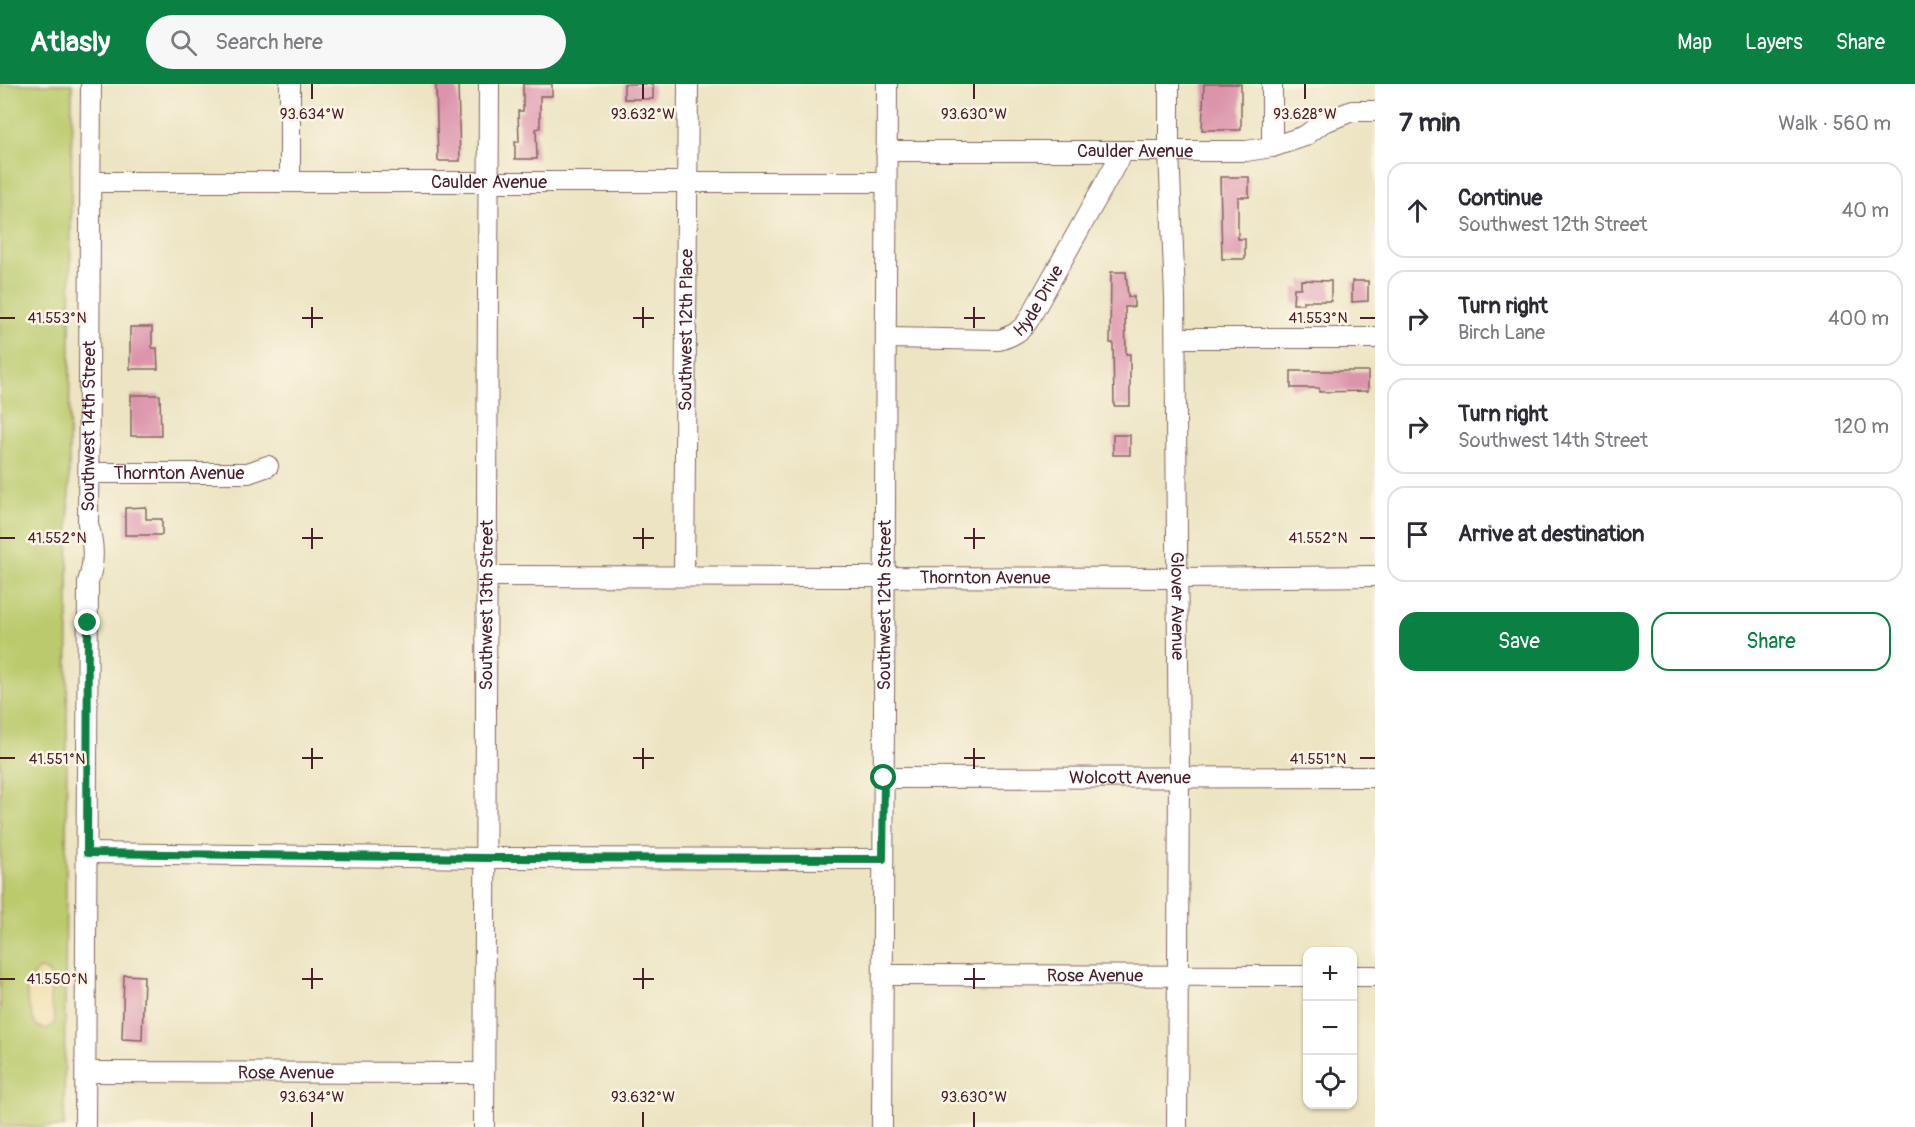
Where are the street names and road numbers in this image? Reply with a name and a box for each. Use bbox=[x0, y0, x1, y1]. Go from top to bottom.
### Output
street label: Caulder Avenue bbox=[1077, 140, 1193, 163]
street label: Caulder Avenue bbox=[431, 171, 547, 194]
street label: Southwest 12th Place bbox=[674, 249, 699, 411]
street label: Hyde Drive bbox=[1009, 261, 1069, 342]
street label: Southwest 14th Street bbox=[77, 340, 101, 512]
street label: Thornton Avenue bbox=[114, 462, 245, 485]
street label: Southwest 13th Street bbox=[475, 519, 499, 690]
street label: Southwest 12th Street bbox=[873, 519, 897, 690]
street label: Glover Avenue bbox=[1165, 552, 1189, 660]
street label: Thornton Avenue bbox=[920, 566, 1051, 590]
street label: Wolcott Avenue bbox=[1069, 766, 1191, 790]
street label: Rose Avenue bbox=[1047, 964, 1143, 988]
street label: Rose Avenue bbox=[238, 1061, 334, 1085]

